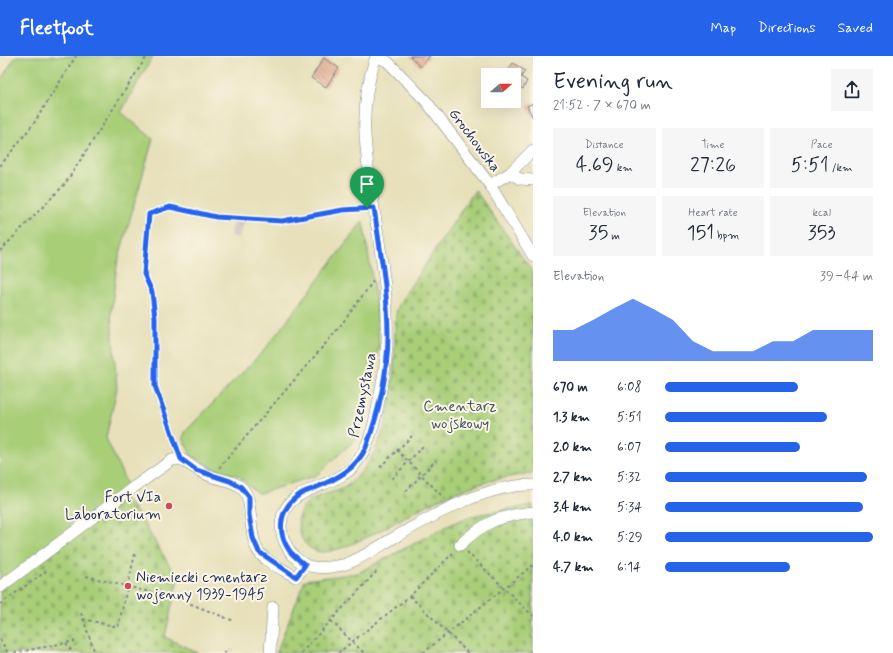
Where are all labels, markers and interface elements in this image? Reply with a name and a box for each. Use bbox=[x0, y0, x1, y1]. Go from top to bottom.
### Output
text: Fleetfoot bbox=[20, 16, 94, 41]
text: Map bbox=[710, 19, 736, 37]
text: Directions bbox=[758, 19, 816, 37]
text: Saved bbox=[838, 19, 873, 37]
north arrow bbox=[481, 68, 521, 108]
map controls bbox=[481, 68, 521, 108]
text: Evening run bbox=[553, 68, 673, 96]
button: share bbox=[831, 69, 873, 111]
text: 21:52 · 7 × 670 m bbox=[553, 97, 651, 114]
street label: Grochowska bbox=[444, 105, 505, 177]
text: Distance bbox=[585, 138, 624, 152]
text: Time bbox=[701, 138, 725, 152]
text: Pace bbox=[811, 138, 833, 152]
text: 4.69 bbox=[576, 152, 614, 179]
text: 27:26 bbox=[690, 152, 736, 179]
text: 5:51 bbox=[791, 152, 829, 179]
text: km bbox=[614, 161, 633, 175]
text: /km bbox=[829, 161, 853, 175]
pin bbox=[350, 167, 384, 208]
icon: arrive bbox=[356, 173, 378, 195]
text: Elevation bbox=[583, 206, 626, 220]
text: Heart rate bbox=[688, 206, 738, 220]
text: kcal bbox=[812, 206, 831, 220]
text: 35 bbox=[589, 220, 608, 247]
text: 151 bbox=[687, 220, 714, 247]
text: 353 bbox=[808, 220, 836, 247]
text: m bbox=[608, 229, 620, 243]
text: bpm bbox=[714, 229, 739, 243]
text: Elevation bbox=[553, 268, 604, 285]
text: 39–44 m bbox=[820, 268, 873, 285]
street label: Przemysława bbox=[344, 351, 382, 439]
text: 670 m bbox=[553, 379, 588, 396]
text: 6:08 bbox=[617, 379, 642, 396]
park label: Cmentarz wojskowy bbox=[423, 397, 497, 434]
text: 1.3 km bbox=[553, 409, 590, 426]
text: 5:51 bbox=[617, 409, 642, 426]
text: 2.0 km bbox=[553, 439, 592, 456]
text: 6:07 bbox=[617, 439, 641, 456]
text: 2.7 km bbox=[553, 469, 592, 486]
text: 5:32 bbox=[617, 469, 641, 486]
place label: Fort VIa Laboratorium bbox=[65, 488, 161, 525]
text: 3.4 km bbox=[553, 499, 592, 516]
text: 5:34 bbox=[617, 499, 642, 516]
marker: Fort VIa Laboratorium bbox=[164, 501, 174, 511]
text: 4.0 km bbox=[553, 529, 593, 546]
text: 5:29 bbox=[617, 529, 642, 546]
text: 4.7 km bbox=[553, 559, 594, 576]
text: 6:14 bbox=[617, 559, 641, 576]
place label: Niemiecki cmentarz wojenny 1939-1945 bbox=[136, 568, 268, 605]
marker: Niemiecki cmentarz wojenny 1939-1945 bbox=[123, 581, 133, 591]

